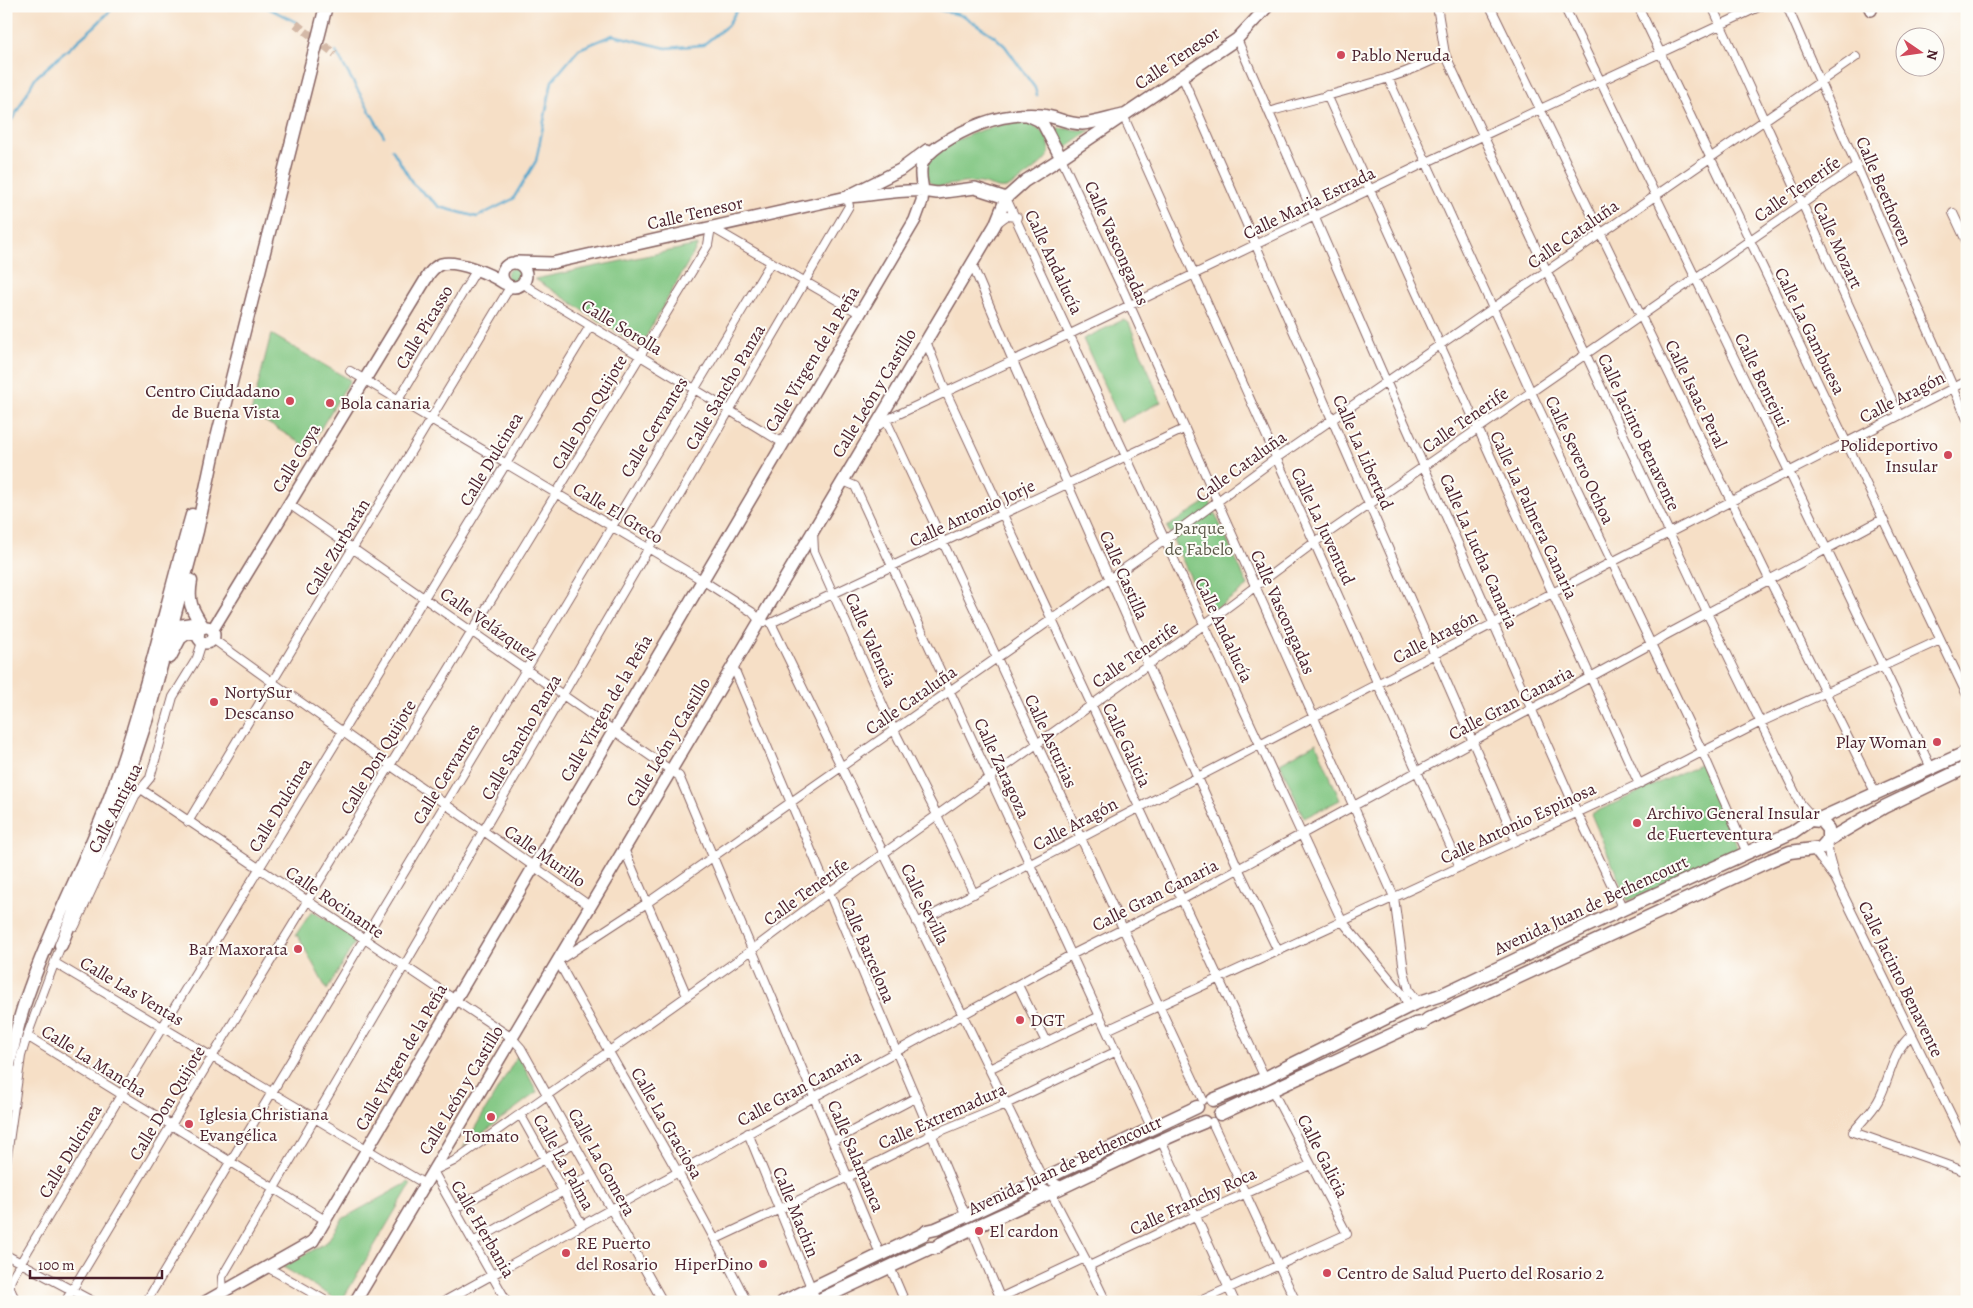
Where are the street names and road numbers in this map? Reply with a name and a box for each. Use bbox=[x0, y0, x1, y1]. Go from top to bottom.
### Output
street label: Calle Tenesor bbox=[1130, 21, 1224, 95]
street label: Calle Beethoven bbox=[1850, 133, 1918, 249]
street label: Calle Tenerife bbox=[1749, 150, 1845, 228]
street label: Calle Maria Estrada bbox=[1239, 160, 1380, 245]
street label: Calle Vascongadas bbox=[1079, 177, 1155, 309]
street label: Calle Tenesor bbox=[645, 190, 745, 236]
street label: Calle Cataluña bbox=[1522, 193, 1624, 274]
street label: Calle Mozart bbox=[1807, 198, 1869, 292]
street label: Calle Andalucía bbox=[1019, 206, 1089, 319]
street label: Calle La Gambuesa bbox=[1769, 263, 1851, 399]
street label: Calle Picasso bbox=[389, 280, 459, 374]
street label: Calle Virgen de la Peña bbox=[759, 281, 865, 436]
street label: Calle Sorolla bbox=[577, 293, 668, 361]
street label: Calle Sancho Panza bbox=[679, 319, 771, 454]
street label: Calle León y Castillo bbox=[826, 324, 922, 462]
street label: Calle Bentejui bbox=[1729, 329, 1795, 431]
street label: Calle Isaac Peral bbox=[1659, 336, 1733, 453]
street label: Calle Jacinto Benavente bbox=[1592, 349, 1686, 515]
street label: Calle Don Quijote bbox=[545, 350, 633, 474]
street label: Calle Aragón bbox=[1855, 365, 1949, 429]
street label: Calle Cervantes bbox=[615, 372, 693, 482]
street label: Calle Tenerife bbox=[1417, 381, 1513, 459]
street label: Calle La Libertad bbox=[1327, 391, 1399, 514]
street label: Calle Severo Ochoa bbox=[1540, 392, 1621, 529]
street label: Calle Dulcinea bbox=[453, 407, 529, 511]
street label: Calle Goya bbox=[266, 419, 326, 497]
street label: Calle Cataluña bbox=[1191, 425, 1292, 507]
street label: Calle La Palmera Canaria bbox=[1484, 427, 1584, 604]
street label: Calle La Juventud bbox=[1285, 463, 1361, 589]
street label: Calle La Lucha Canaria bbox=[1434, 470, 1524, 633]
street label: Calle Antonio Jorje bbox=[905, 473, 1039, 553]
street label: Calle El Greco bbox=[568, 477, 668, 549]
street label: Calle Zurbarán bbox=[299, 494, 375, 600]
street label: Calle Castilla bbox=[1094, 527, 1155, 624]
street label: Calle Vascongadas bbox=[1245, 546, 1321, 678]
street label: Calle Andalucía bbox=[1189, 574, 1259, 687]
street label: Calle Velázquez bbox=[435, 581, 543, 667]
street label: Calle Valencia bbox=[839, 589, 903, 692]
street label: Calle Aragón bbox=[1388, 604, 1482, 669]
street label: Calle Tenerife bbox=[1087, 616, 1183, 694]
street label: Calle Virgen de la Peña bbox=[554, 630, 658, 786]
street label: Calle Cataluña bbox=[860, 659, 962, 740]
street label: Calle Gran Canaria bbox=[1444, 660, 1578, 746]
street label: Calle Sancho Panza bbox=[475, 669, 567, 804]
street label: Calle León y Castillo bbox=[620, 673, 716, 811]
street label: Calle Asturias bbox=[1019, 690, 1083, 792]
street label: Calle Don Quijote bbox=[334, 695, 422, 819]
street label: Calle Galicia bbox=[1097, 699, 1157, 792]
street label: Calle Zaragoza bbox=[968, 714, 1036, 823]
street label: Calle Cervantes bbox=[407, 719, 485, 829]
street label: Calle Dulcinea bbox=[242, 753, 318, 857]
street label: Calle Antigua bbox=[82, 758, 148, 857]
street label: Calle Antonio Espinosa bbox=[1436, 776, 1600, 870]
street label: Calle Aragón bbox=[1028, 791, 1122, 856]
street label: Calle Murillo bbox=[499, 819, 591, 893]
street label: Avenida Juan de Bethencourt bbox=[1489, 849, 1692, 961]
street label: Calle Tenerife bbox=[758, 853, 854, 931]
street label: Calle Gran Canaria bbox=[1088, 853, 1223, 937]
street label: Calle Sevilla bbox=[895, 859, 955, 949]
street label: Calle Rocinante bbox=[281, 860, 389, 944]
street label: Calle Barcelona bbox=[835, 893, 901, 1007]
street label: Calle Jacinto Benavente bbox=[1853, 897, 1949, 1061]
street label: Calle Las Ventas bbox=[75, 950, 189, 1032]
street label: Calle Virgen de la Peña bbox=[349, 979, 453, 1135]
street label: Calle La Mancha bbox=[37, 1019, 152, 1103]
street label: Calle León y Castillo bbox=[413, 1021, 509, 1159]
street label: Calle Don Quijote bbox=[123, 1041, 211, 1165]
street label: Calle Gran Canaria bbox=[733, 1044, 866, 1132]
street label: Calle La Graciosa bbox=[625, 1063, 709, 1184]
street label: Calle Extremadura bbox=[874, 1077, 1010, 1155]
street label: Calle Salamanca bbox=[822, 1096, 891, 1216]
street label: Calle Dulcinea bbox=[32, 1099, 108, 1203]
street label: Calle La Gomera bbox=[562, 1104, 642, 1221]
street label: Calle La Palma bbox=[528, 1109, 601, 1215]
street label: Avenida Juan de Bethencoutr bbox=[963, 1109, 1166, 1221]
street label: Calle Galicia bbox=[1292, 1110, 1355, 1202]
street label: Calle Franchy Roca bbox=[1126, 1161, 1261, 1241]
street label: Calle Machin bbox=[767, 1163, 825, 1261]
street label: Calle Herbania bbox=[445, 1176, 521, 1283]

